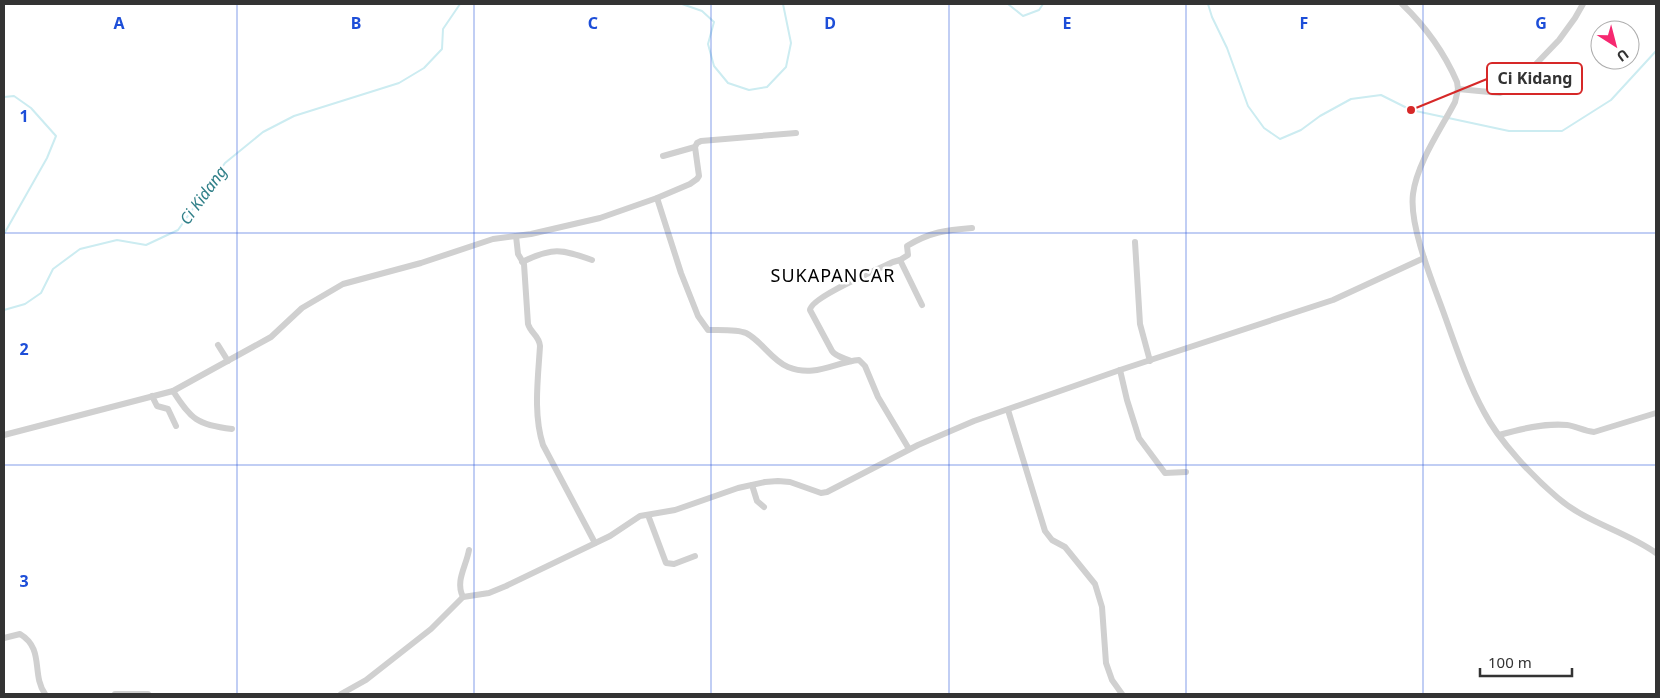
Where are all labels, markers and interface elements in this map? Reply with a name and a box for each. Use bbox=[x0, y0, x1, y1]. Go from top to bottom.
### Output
text: A bbox=[113, 12, 125, 34]
text: B bbox=[351, 12, 361, 34]
text: C bbox=[588, 12, 598, 34]
text: D bbox=[824, 12, 836, 34]
text: E bbox=[1063, 12, 1072, 34]
text: F bbox=[1300, 12, 1308, 34]
text: G bbox=[1535, 12, 1547, 34]
north arrow bbox=[1590, 20, 1640, 70]
text: U bbox=[1613, 45, 1633, 67]
callout: Ci Kidang bbox=[1487, 63, 1582, 94]
text: Ci Kidang bbox=[1498, 67, 1572, 89]
text: 1 bbox=[19, 105, 29, 127]
water label: Ci Kidang bbox=[174, 161, 232, 229]
district label: SUKAPANCAR bbox=[771, 263, 895, 287]
text: 2 bbox=[19, 338, 29, 360]
text: 3 bbox=[19, 570, 29, 592]
scale bar bbox=[1480, 646, 1572, 678]
text: 100 m bbox=[1488, 652, 1532, 672]

